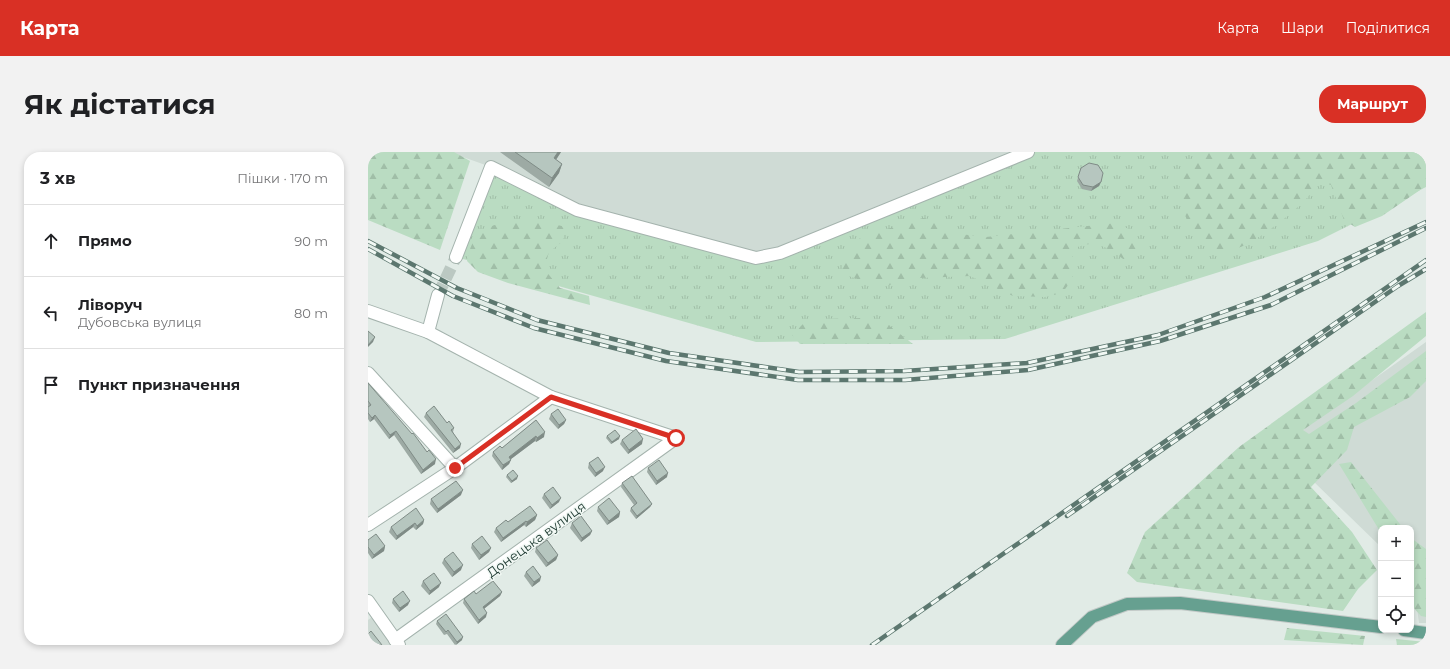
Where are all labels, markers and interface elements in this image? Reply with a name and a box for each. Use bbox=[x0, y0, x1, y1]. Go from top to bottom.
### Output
text: Карта bbox=[20, 17, 80, 40]
text: Карта bbox=[1217, 19, 1259, 37]
text: Шари bbox=[1281, 19, 1324, 37]
text: Поділитися bbox=[1346, 19, 1430, 37]
button: Маршрут bbox=[1319, 85, 1426, 123]
text: Як дістатися bbox=[24, 87, 216, 121]
text: 3 хв bbox=[40, 168, 76, 188]
text: Пішки · 170 m bbox=[237, 170, 328, 186]
icon: ahead bbox=[40, 230, 62, 252]
text: Прямо bbox=[78, 231, 132, 250]
text: 90 m bbox=[294, 233, 328, 249]
text: Ліворуч bbox=[78, 295, 143, 314]
icon: left bbox=[40, 302, 62, 324]
text: 80 m bbox=[294, 305, 328, 321]
text: Дубовська вулиця bbox=[78, 314, 202, 330]
icon: arrive bbox=[40, 374, 62, 396]
text: Пункт призначення bbox=[78, 375, 240, 394]
route start bbox=[667, 429, 685, 447]
route end bbox=[446, 459, 464, 477]
street label: Донецька вулиця bbox=[483, 498, 589, 580]
map controls bbox=[1378, 525, 1414, 633]
button: + bbox=[1378, 525, 1414, 561]
button: − bbox=[1378, 561, 1414, 597]
button: locate bbox=[1378, 597, 1414, 633]

